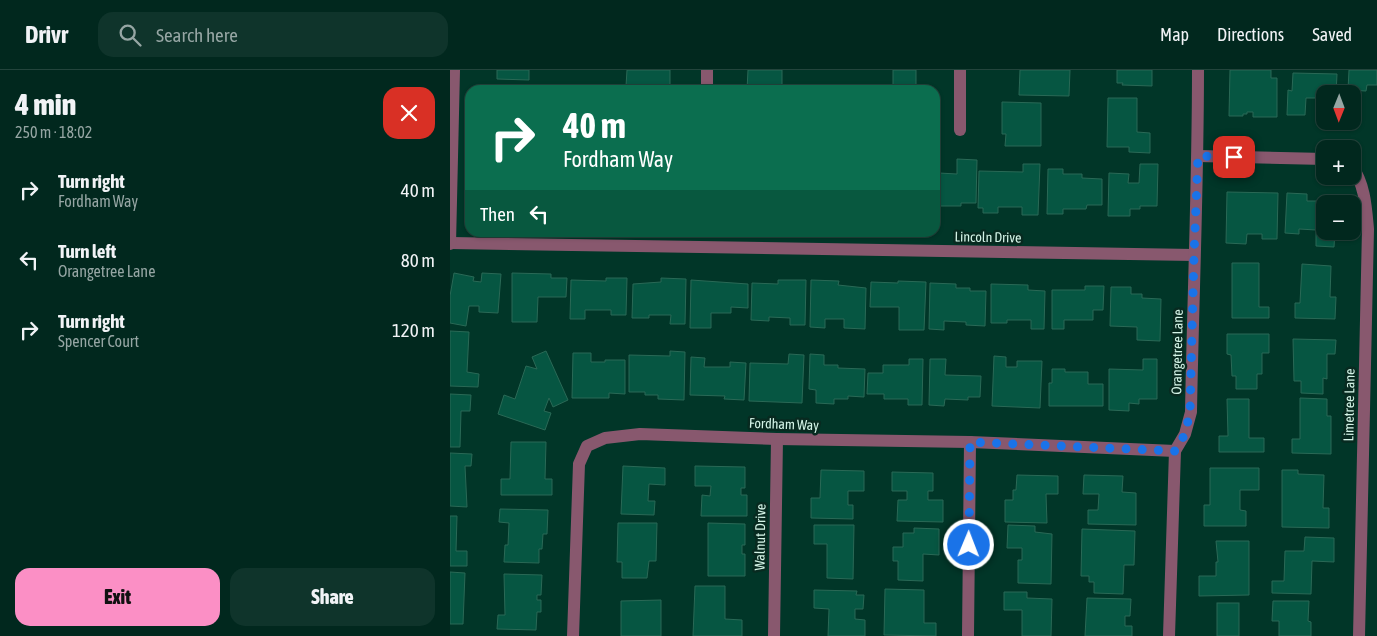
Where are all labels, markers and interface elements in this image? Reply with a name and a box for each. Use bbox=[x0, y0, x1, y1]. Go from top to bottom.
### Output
search box bbox=[98, 12, 448, 57]
text: Drivr bbox=[25, 21, 68, 48]
icon: search bbox=[116, 21, 144, 49]
text: Search here bbox=[156, 24, 238, 46]
text: Map bbox=[1160, 24, 1189, 45]
text: Directions bbox=[1217, 24, 1284, 45]
text: Saved bbox=[1312, 24, 1352, 45]
north arrow bbox=[1316, 85, 1361, 130]
map controls bbox=[1316, 85, 1361, 240]
text: 4 min bbox=[15, 87, 76, 121]
button: close bbox=[383, 87, 435, 139]
icon: right bbox=[480, 105, 545, 170]
text: 40 m bbox=[563, 105, 626, 145]
text: 250 m · 18:02 bbox=[15, 123, 92, 141]
pin bbox=[1213, 136, 1255, 178]
button: + bbox=[1316, 140, 1361, 185]
icon: arrive bbox=[1220, 143, 1248, 171]
text: Fordham Way bbox=[563, 146, 673, 172]
text: Turn right bbox=[58, 170, 125, 192]
icon: right bbox=[15, 176, 43, 204]
text: 40 m bbox=[401, 179, 435, 201]
text: Fordham Way bbox=[58, 192, 138, 210]
button: − bbox=[1316, 195, 1361, 240]
icon: left bbox=[525, 200, 553, 228]
text: Then bbox=[480, 203, 515, 225]
street label: Lincoln Drive bbox=[954, 228, 1022, 246]
text: Turn left bbox=[58, 240, 116, 262]
icon: left bbox=[15, 246, 43, 274]
text: 80 m bbox=[401, 249, 435, 271]
text: Orangetree Lane bbox=[58, 262, 155, 280]
street label: Orangetree Lane bbox=[1168, 309, 1186, 395]
text: Turn right bbox=[58, 310, 125, 332]
icon: right bbox=[15, 316, 43, 344]
text: 120 m bbox=[392, 319, 435, 341]
text: Spencer Court bbox=[58, 332, 139, 350]
street label: Limetree Lane bbox=[1340, 368, 1358, 442]
street label: Fordham Way bbox=[749, 415, 819, 433]
street label: Walnut Drive bbox=[751, 504, 769, 570]
position arrow bbox=[942, 518, 994, 570]
button: Exit bbox=[15, 568, 220, 626]
button: Share bbox=[230, 568, 435, 626]

